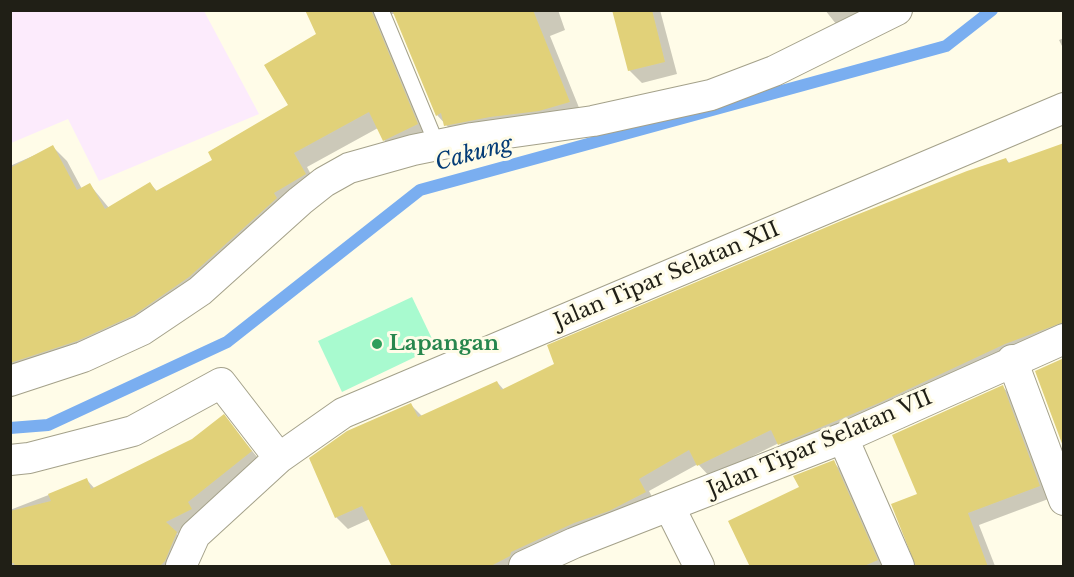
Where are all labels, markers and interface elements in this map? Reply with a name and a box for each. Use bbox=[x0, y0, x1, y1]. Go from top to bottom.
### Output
water label: Cakung bbox=[433, 131, 515, 177]
street label: Jalan Tipar Selatan XII bbox=[551, 217, 783, 335]
place label: Lapangan bbox=[389, 331, 499, 357]
marker: Lapangan bbox=[370, 337, 384, 351]
street label: Jalan Tipar Selatan VII bbox=[704, 385, 936, 503]

